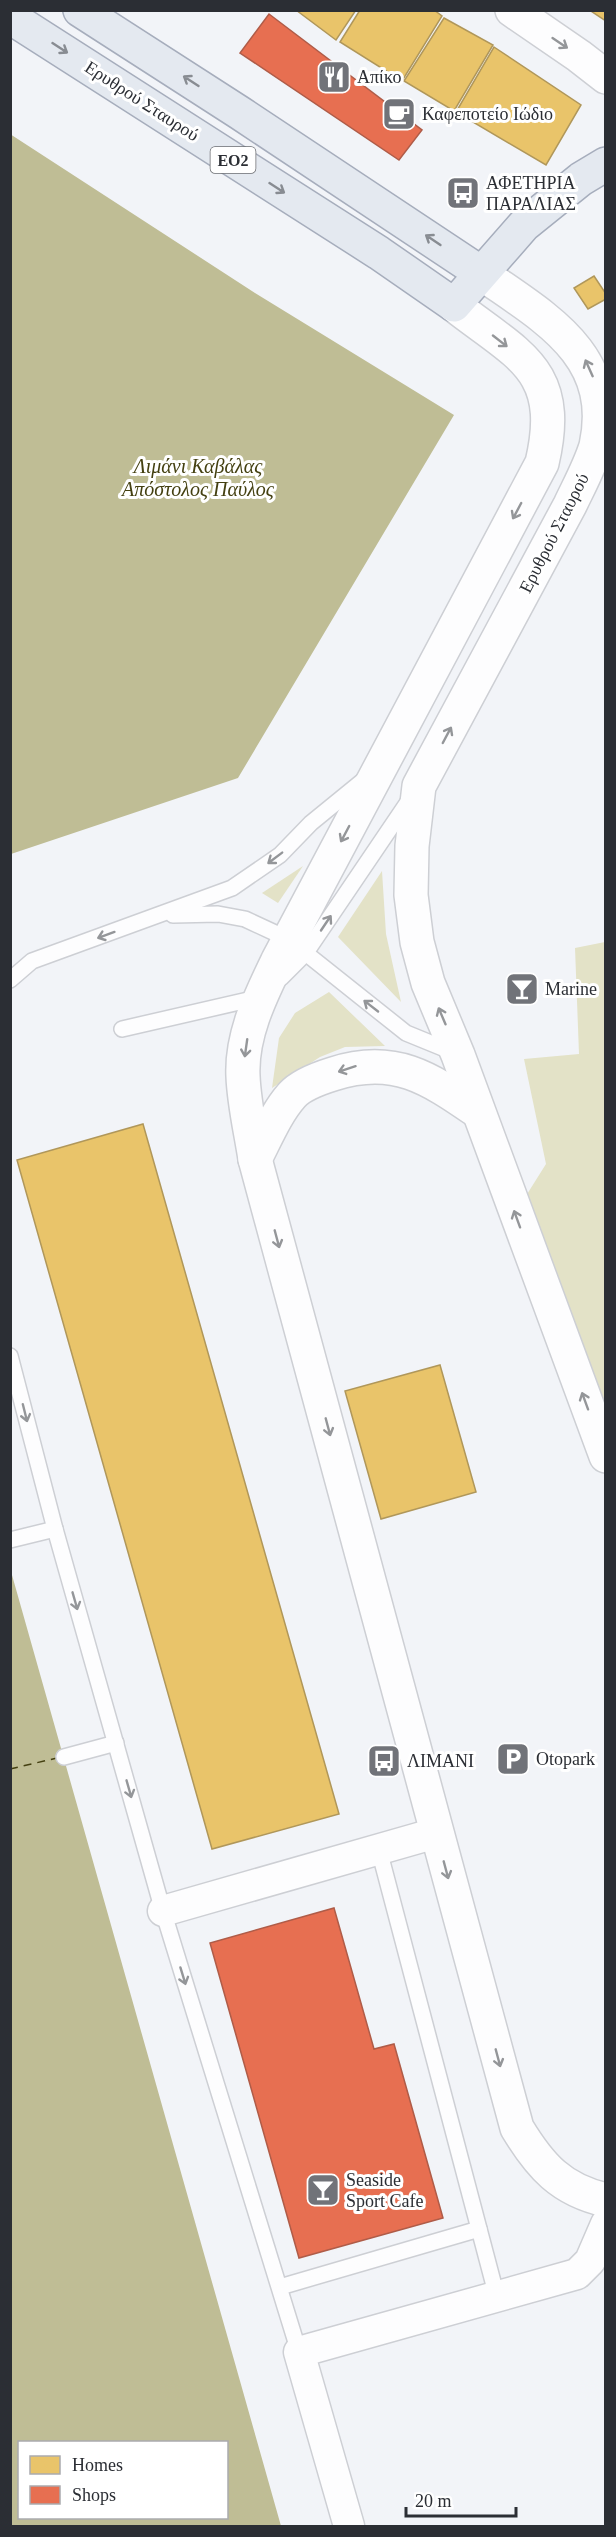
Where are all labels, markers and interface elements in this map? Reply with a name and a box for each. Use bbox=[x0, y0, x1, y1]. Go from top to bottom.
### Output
one-way arrow bbox=[551, 37, 567, 49]
one-way arrow bbox=[51, 43, 68, 55]
street label: Ερυθρού Σταυρού bbox=[81, 57, 203, 145]
restaurant icon: Απίκο bbox=[316, 59, 352, 95]
place label: Απίκο bbox=[357, 67, 402, 87]
one-way arrow bbox=[183, 75, 200, 87]
cafe icon: Καφεποτείο Ιώδιο bbox=[381, 96, 417, 132]
place label: Καφεποτείο Ιώδιο bbox=[422, 104, 553, 124]
road number: ΕΟ2 bbox=[210, 147, 256, 173]
place label: ΑΦΕΤΗΡΙΑ ΠΑΡΑΛΙΑΣ bbox=[486, 173, 576, 214]
bus stop icon: ΑΦΕΤΗΡΙΑ ΠΑΡΑΛΙΑΣ bbox=[445, 175, 481, 211]
one-way arrow bbox=[268, 182, 285, 194]
one-way arrow bbox=[425, 234, 442, 246]
one-way arrow bbox=[492, 335, 508, 348]
one-way arrow bbox=[583, 360, 595, 378]
water label: Λιμάνι Καβάλας Απόστολος Παύλος bbox=[120, 455, 275, 500]
street label: Ερυθρού Σταυρού bbox=[515, 470, 593, 596]
one-way arrow bbox=[511, 502, 523, 520]
one-way arrow bbox=[441, 727, 453, 744]
one-way arrow bbox=[339, 825, 351, 842]
one-way arrow bbox=[268, 851, 284, 864]
one-way arrow bbox=[320, 915, 332, 931]
one-way arrow bbox=[97, 930, 116, 941]
bar icon: Marine bbox=[504, 971, 540, 1007]
place label: Marine bbox=[545, 979, 597, 999]
one-way arrow bbox=[363, 999, 379, 1012]
one-way arrow bbox=[436, 1008, 447, 1026]
one-way arrow bbox=[240, 1038, 251, 1058]
one-way arrow bbox=[338, 1064, 357, 1075]
one-way arrow bbox=[511, 1210, 522, 1228]
one-way arrow bbox=[271, 1229, 283, 1248]
one-way arrow bbox=[579, 1393, 590, 1411]
one-way arrow bbox=[20, 1403, 31, 1422]
one-way arrow bbox=[322, 1418, 334, 1437]
one-way arrow bbox=[70, 1591, 81, 1610]
parking icon: Otopark bbox=[495, 1741, 531, 1777]
bus stop icon: ΛΙΜΑΝΙ bbox=[366, 1743, 402, 1779]
place label: Otopark bbox=[536, 1749, 595, 1769]
place label: ΛΙΜΑΝΙ bbox=[407, 1751, 474, 1771]
one-way arrow bbox=[123, 1779, 135, 1798]
one-way arrow bbox=[441, 1860, 452, 1879]
one-way arrow bbox=[178, 1966, 189, 1985]
one-way arrow bbox=[493, 2048, 504, 2067]
place label: Seaside Sport Cafe bbox=[346, 2170, 423, 2211]
bar icon: Seaside Sport Cafe bbox=[305, 2172, 341, 2208]
legend bbox=[18, 2441, 228, 2519]
text: Homes bbox=[72, 2455, 123, 2475]
scale bar bbox=[406, 2480, 516, 2518]
text: Shops bbox=[72, 2485, 116, 2505]
text: 20 m bbox=[415, 2491, 452, 2511]

